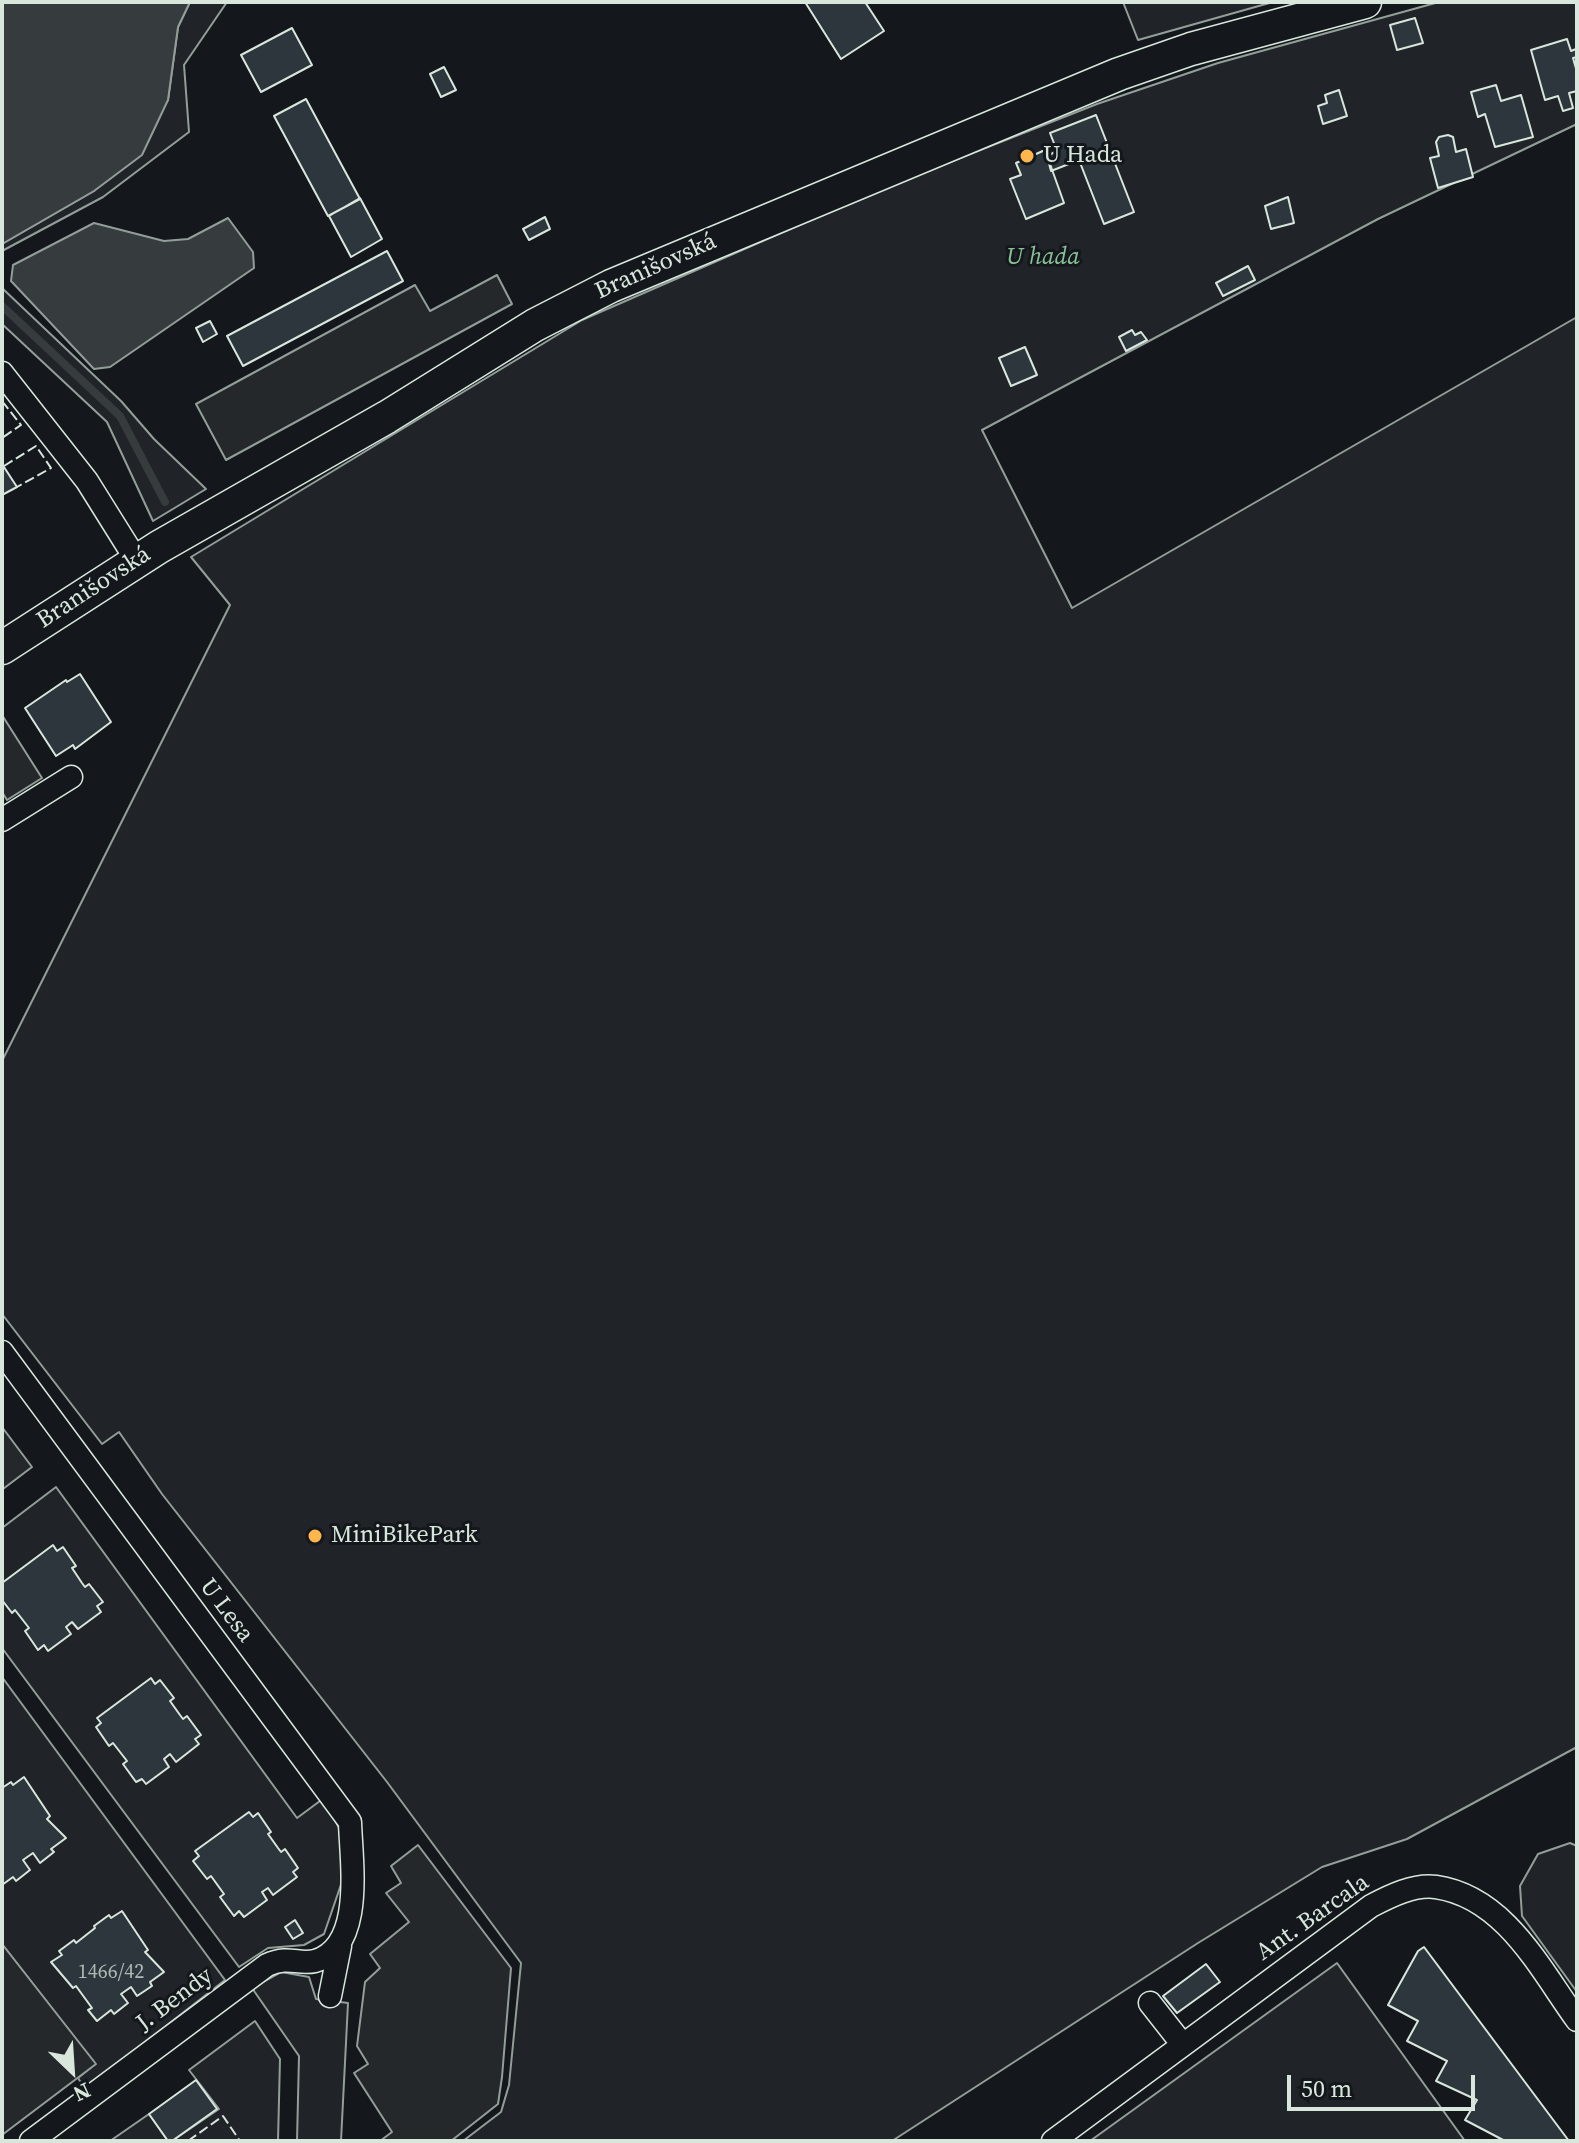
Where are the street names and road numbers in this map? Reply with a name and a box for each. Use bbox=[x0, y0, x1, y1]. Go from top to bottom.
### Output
street label: Branišovská bbox=[591, 227, 721, 307]
street label: Branišovská bbox=[32, 541, 156, 635]
street label: U Lesa bbox=[193, 1573, 259, 1649]
street label: Ant. Barcala bbox=[1251, 1869, 1375, 1967]
street label: J. Bendy bbox=[131, 1962, 219, 2038]

